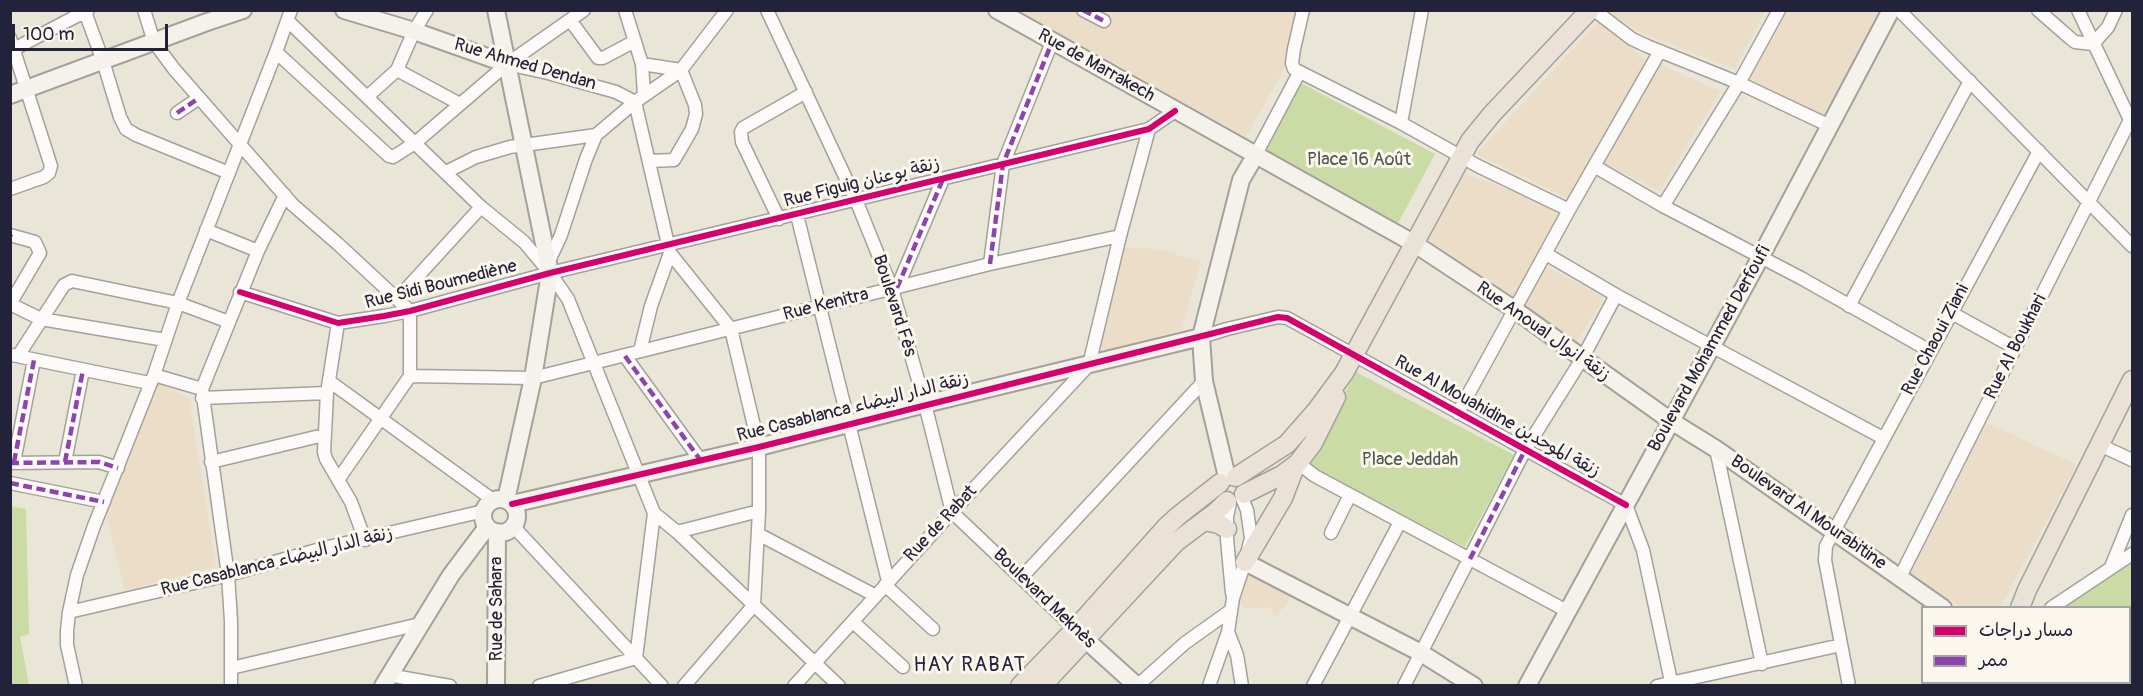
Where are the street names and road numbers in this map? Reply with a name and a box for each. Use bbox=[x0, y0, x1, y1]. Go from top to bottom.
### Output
street label: Rue de Marrakech bbox=[1034, 25, 1158, 107]
street label: Rue Ahmed Dendan bbox=[451, 34, 599, 96]
street label: Rue Figuig زنقة بوعنان bbox=[782, 153, 942, 213]
street label: Boulevard Mohammed Derfoufi bbox=[1644, 242, 1776, 456]
street label: Boulevard Fès bbox=[867, 252, 921, 360]
street label: Rue Sidi Boumediène bbox=[363, 256, 519, 314]
street label: Rue Anoual زنقة انوال bbox=[1472, 278, 1614, 386]
street label: Rue Chaoui Ziani bbox=[1898, 281, 1974, 399]
street label: Rue Kenitra bbox=[781, 284, 871, 326]
street label: Rue Al Boukhari bbox=[1980, 291, 2052, 403]
street label: Rue Al Mouahidine زنقة الموحدين bbox=[1390, 351, 1604, 483]
street label: Rue Casablanca زنقة الدار البيضاء bbox=[735, 369, 971, 447]
street label: Boulevard Al Mourabitine bbox=[1726, 451, 1890, 575]
street label: Rue de Rabat bbox=[900, 481, 982, 567]
street label: Rue Casablanca زنقة الدار البيضاء bbox=[159, 523, 395, 601]
street label: Boulevard Meknès bbox=[988, 545, 1100, 653]
street label: Rue de Sahara bbox=[486, 557, 508, 661]

